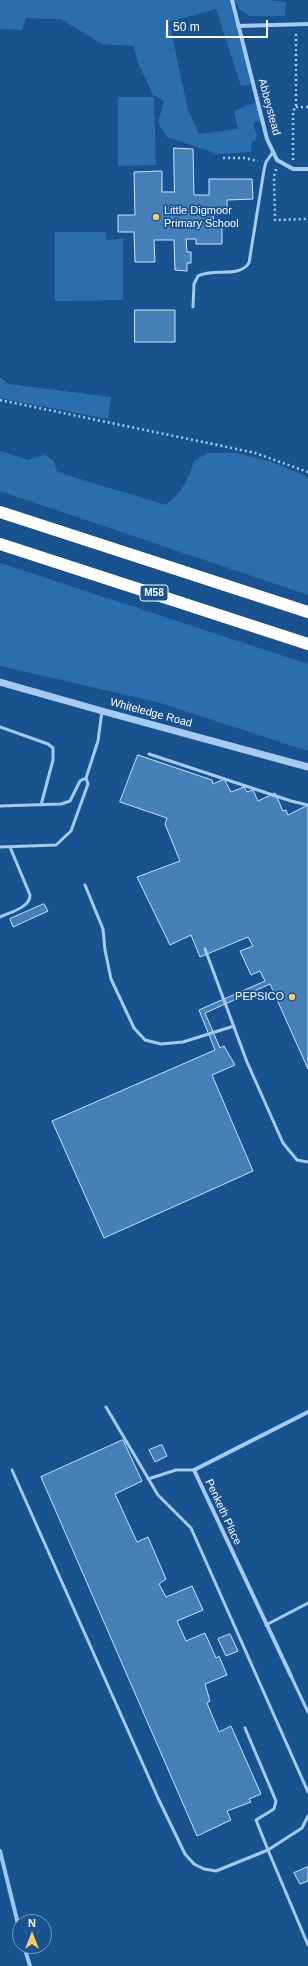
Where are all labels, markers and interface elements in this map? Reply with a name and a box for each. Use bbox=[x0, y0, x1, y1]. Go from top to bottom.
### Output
scale bar bbox=[168, 12, 270, 38]
text: 50 m bbox=[173, 20, 200, 34]
street label: Abbeystead bbox=[255, 77, 283, 137]
place label: Little Digmoor Primary School bbox=[164, 204, 239, 230]
marker: Little Digmoor Primary School bbox=[151, 212, 161, 222]
road number: M58 bbox=[140, 585, 168, 601]
street label: Whiteledge Road bbox=[109, 696, 193, 730]
place label: PEPSICO bbox=[235, 990, 284, 1004]
marker: PEPSICO bbox=[287, 992, 297, 1002]
street label: Penketh Place bbox=[202, 1477, 244, 1547]
north arrow bbox=[12, 1914, 52, 1954]
text: N bbox=[28, 1917, 36, 1929]

